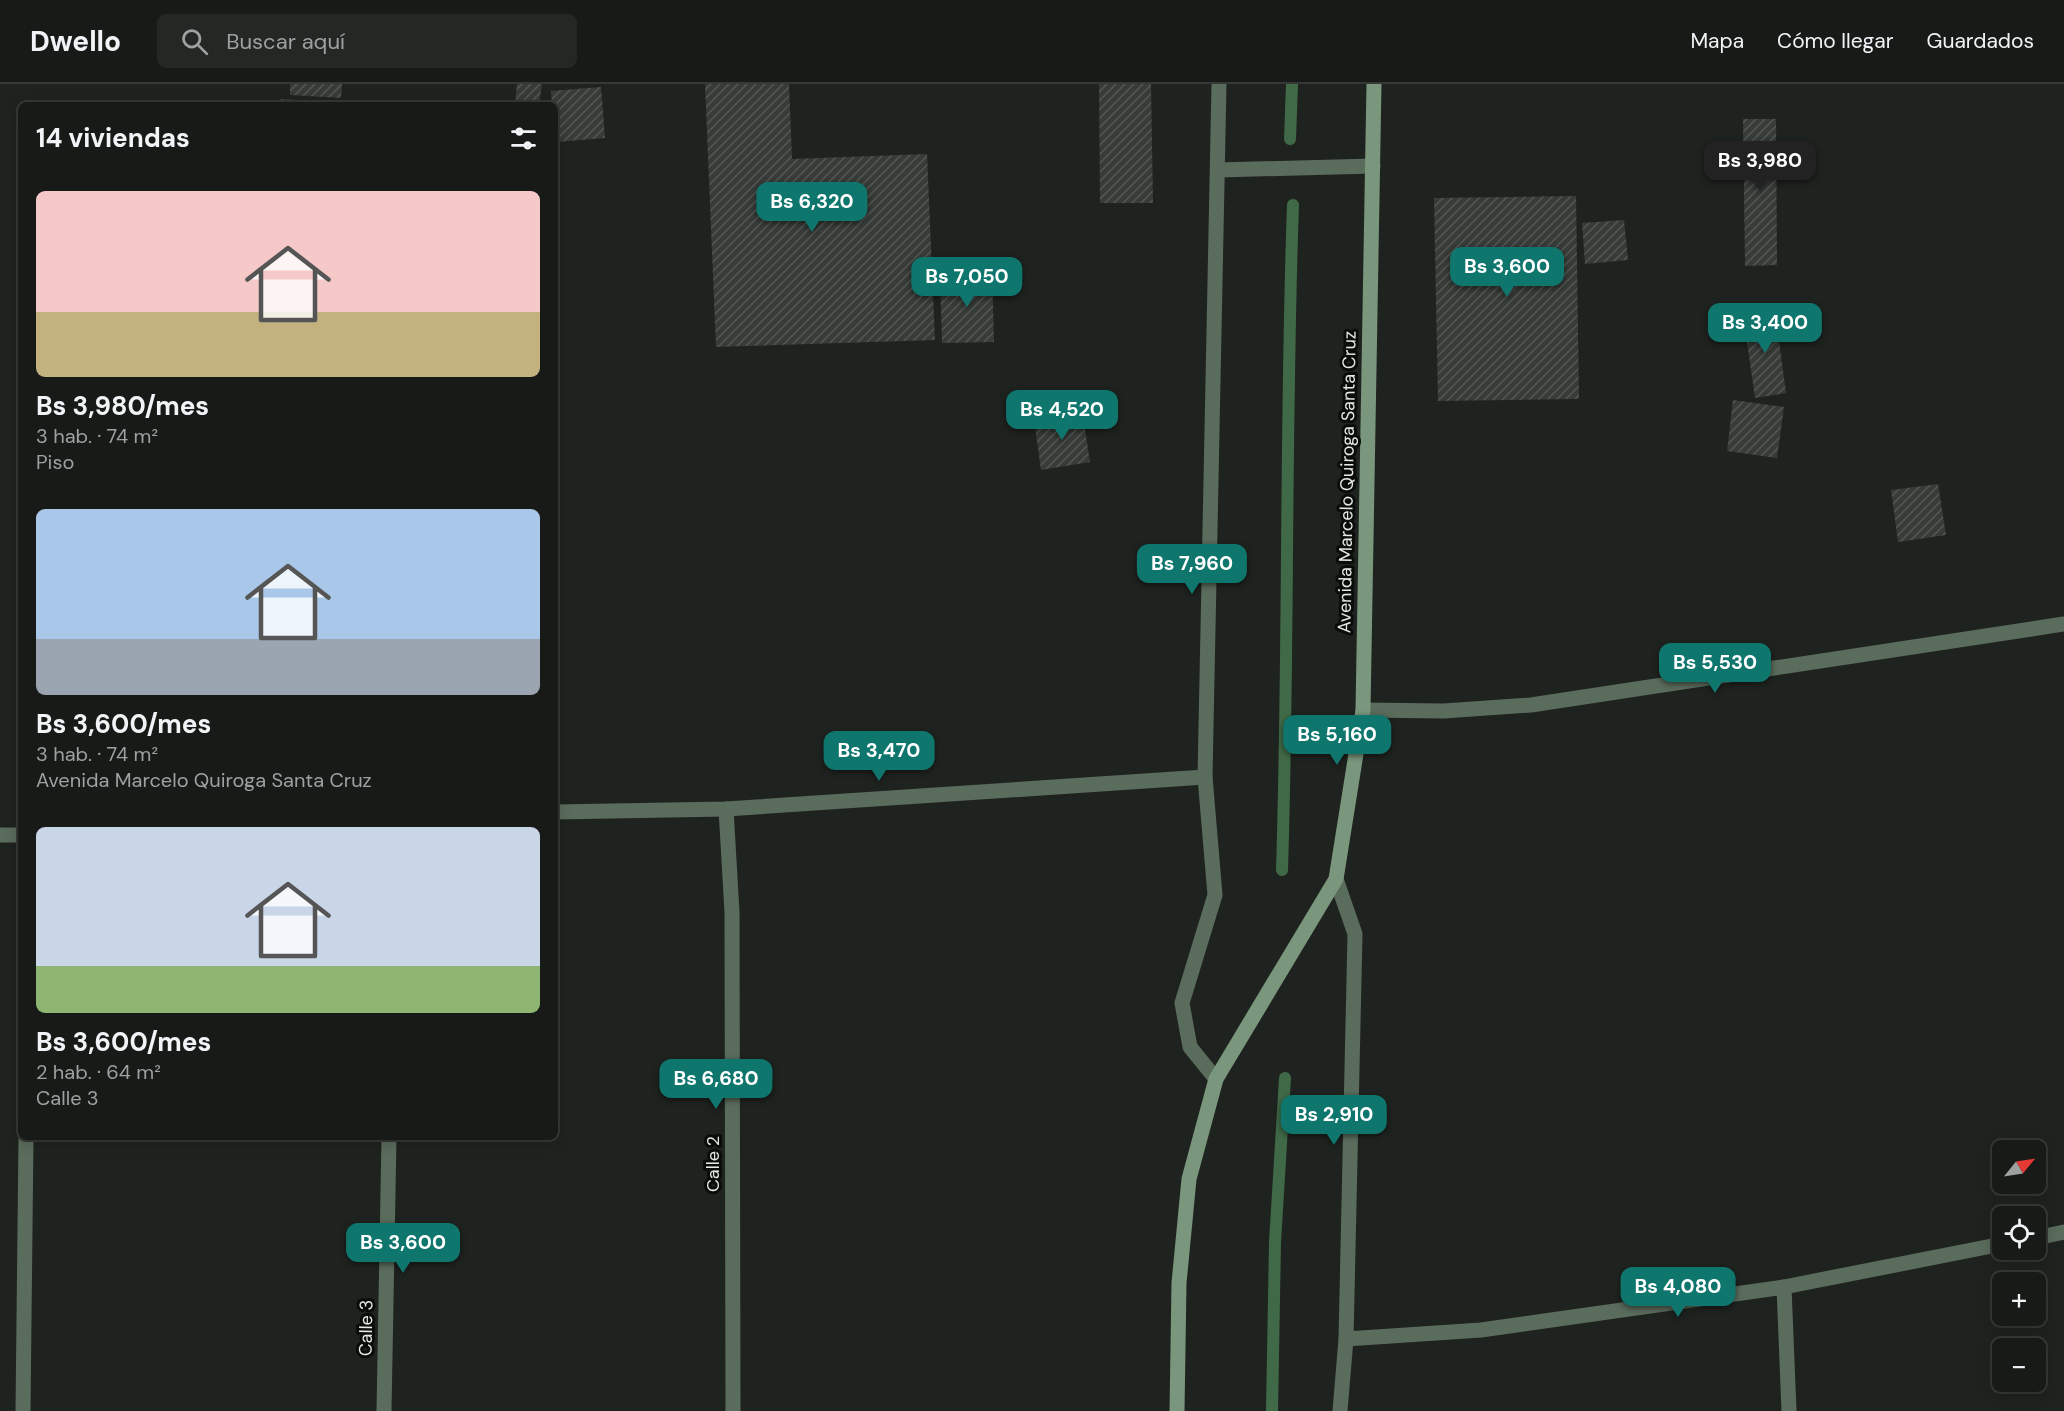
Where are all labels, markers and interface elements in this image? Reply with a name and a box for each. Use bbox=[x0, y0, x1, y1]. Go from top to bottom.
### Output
search box bbox=[157, 14, 577, 68]
text: Dwello bbox=[30, 23, 121, 60]
icon: search bbox=[178, 25, 211, 58]
text: Buscar aquí bbox=[226, 27, 345, 56]
text: Mapa bbox=[1690, 27, 1744, 55]
text: Cómo llegar bbox=[1777, 27, 1894, 55]
text: Guardados bbox=[1927, 27, 2034, 55]
text: 14 viviendas bbox=[36, 121, 190, 155]
icon: filters bbox=[507, 122, 540, 155]
pin: Bs 3,980 bbox=[1698, 141, 1822, 192]
text: Bs 3,980 bbox=[1718, 147, 1802, 173]
pin: Bs 6,320 bbox=[750, 182, 874, 233]
text: Bs 6,320 bbox=[770, 188, 854, 214]
icon: home bbox=[234, 230, 342, 338]
pin: Bs 3,600 bbox=[1445, 247, 1569, 298]
text: Bs 3,600 bbox=[1464, 253, 1550, 279]
pin: Bs 7,050 bbox=[905, 257, 1029, 308]
text: Bs 7,050 bbox=[925, 263, 1009, 289]
pin: Bs 3,400 bbox=[1703, 303, 1827, 354]
text: Bs 3,400 bbox=[1722, 309, 1808, 335]
street label: Avenida Marcelo Quiroga Santa Cruz bbox=[1332, 331, 1362, 633]
text: Bs 3,980/mes bbox=[36, 389, 209, 423]
pin: Bs 4,520 bbox=[1000, 390, 1124, 441]
text: Bs 4,520 bbox=[1020, 396, 1104, 422]
text: 3 hab. · 74 m² bbox=[36, 423, 158, 449]
text: Piso bbox=[36, 449, 74, 475]
pin: Bs 7,960 bbox=[1130, 544, 1254, 595]
icon: home bbox=[234, 548, 342, 656]
text: Bs 7,960 bbox=[1151, 550, 1233, 576]
pin: Bs 5,530 bbox=[1653, 643, 1777, 694]
text: Bs 5,530 bbox=[1673, 649, 1757, 675]
text: Bs 3,600/mes bbox=[36, 707, 211, 741]
pin: Bs 5,160 bbox=[1275, 715, 1399, 766]
text: Bs 5,160 bbox=[1297, 721, 1377, 747]
pin: Bs 3,470 bbox=[817, 731, 941, 782]
text: Bs 3,470 bbox=[838, 737, 920, 763]
text: 3 hab. · 74 m² bbox=[36, 741, 158, 767]
text: Avenida Marcelo Quiroga Santa Cruz bbox=[36, 767, 372, 793]
icon: home bbox=[234, 866, 342, 974]
text: Bs 3,600/mes bbox=[36, 1025, 211, 1059]
text: 2 hab. · 64 m² bbox=[36, 1059, 161, 1085]
pin: Bs 6,680 bbox=[654, 1059, 778, 1110]
text: Bs 6,680 bbox=[673, 1065, 759, 1091]
text: Calle 3 bbox=[36, 1085, 99, 1111]
pin: Bs 2,910 bbox=[1272, 1095, 1396, 1146]
text: Bs 2,910 bbox=[1295, 1101, 1373, 1127]
street label: Calle 2 bbox=[701, 1136, 725, 1192]
north arrow bbox=[1992, 1140, 2046, 1194]
map controls bbox=[1992, 1140, 2046, 1392]
button: locate bbox=[1992, 1206, 2046, 1260]
pin: Bs 3,600 bbox=[341, 1223, 465, 1274]
text: Bs 3,600 bbox=[360, 1229, 446, 1255]
pin: Bs 4,080 bbox=[1616, 1267, 1740, 1318]
button: + bbox=[1992, 1272, 2046, 1326]
text: Bs 4,080 bbox=[1635, 1273, 1721, 1299]
street label: Calle 3 bbox=[354, 1300, 378, 1356]
button: − bbox=[1992, 1338, 2046, 1392]

